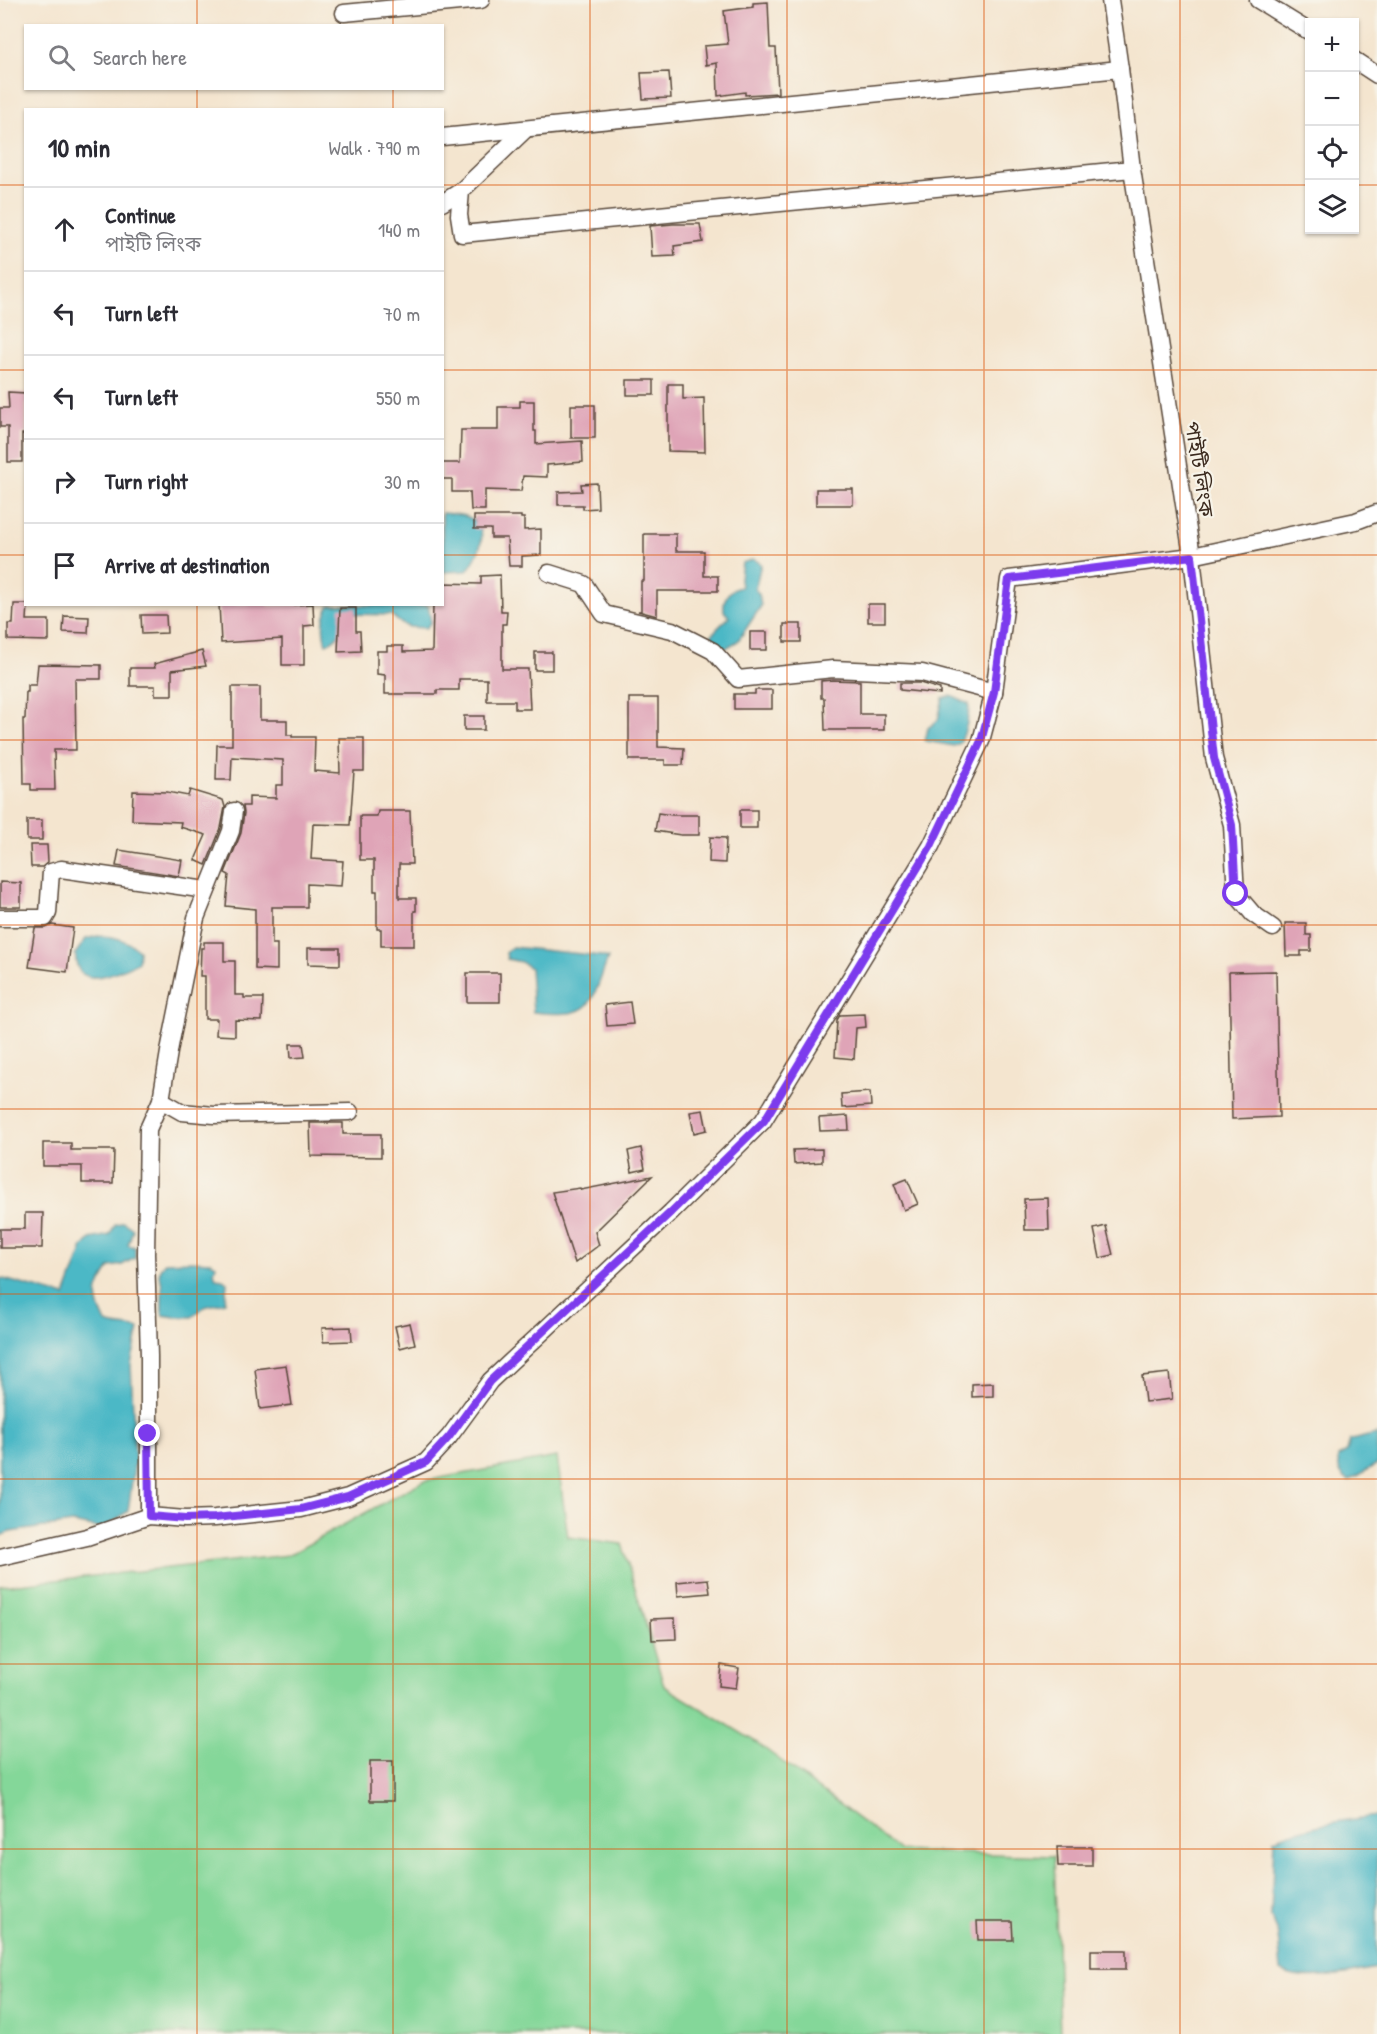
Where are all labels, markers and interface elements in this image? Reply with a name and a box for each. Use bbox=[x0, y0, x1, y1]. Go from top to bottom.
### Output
map controls bbox=[1305, 18, 1359, 234]
button: + bbox=[1305, 18, 1359, 72]
search box bbox=[24, 24, 444, 90]
icon: search bbox=[45, 41, 78, 74]
text: Search here bbox=[93, 42, 187, 72]
button: − bbox=[1305, 72, 1359, 126]
button: locate bbox=[1305, 126, 1359, 180]
text: 10 min bbox=[48, 130, 110, 165]
text: Walk · 790 m bbox=[329, 134, 420, 161]
button: layers bbox=[1305, 180, 1359, 234]
text: Continue bbox=[105, 200, 176, 230]
icon: ahead bbox=[48, 213, 81, 246]
text: 140 m bbox=[378, 216, 420, 243]
text: পাইটি লিংক bbox=[105, 230, 201, 257]
icon: left bbox=[48, 297, 81, 330]
text: Turn left bbox=[105, 298, 178, 328]
text: 70 m bbox=[383, 300, 420, 327]
icon: left bbox=[48, 381, 81, 414]
text: Turn left bbox=[105, 382, 178, 412]
text: 550 m bbox=[376, 384, 420, 411]
street label: পাইটি লিংক bbox=[1179, 419, 1221, 519]
icon: right bbox=[48, 465, 81, 498]
text: Turn right bbox=[105, 466, 188, 496]
text: 30 m bbox=[384, 468, 420, 495]
icon: arrive bbox=[48, 549, 81, 582]
text: Arrive at destination bbox=[105, 550, 270, 580]
route start bbox=[1222, 880, 1248, 906]
route end bbox=[134, 1420, 160, 1446]

